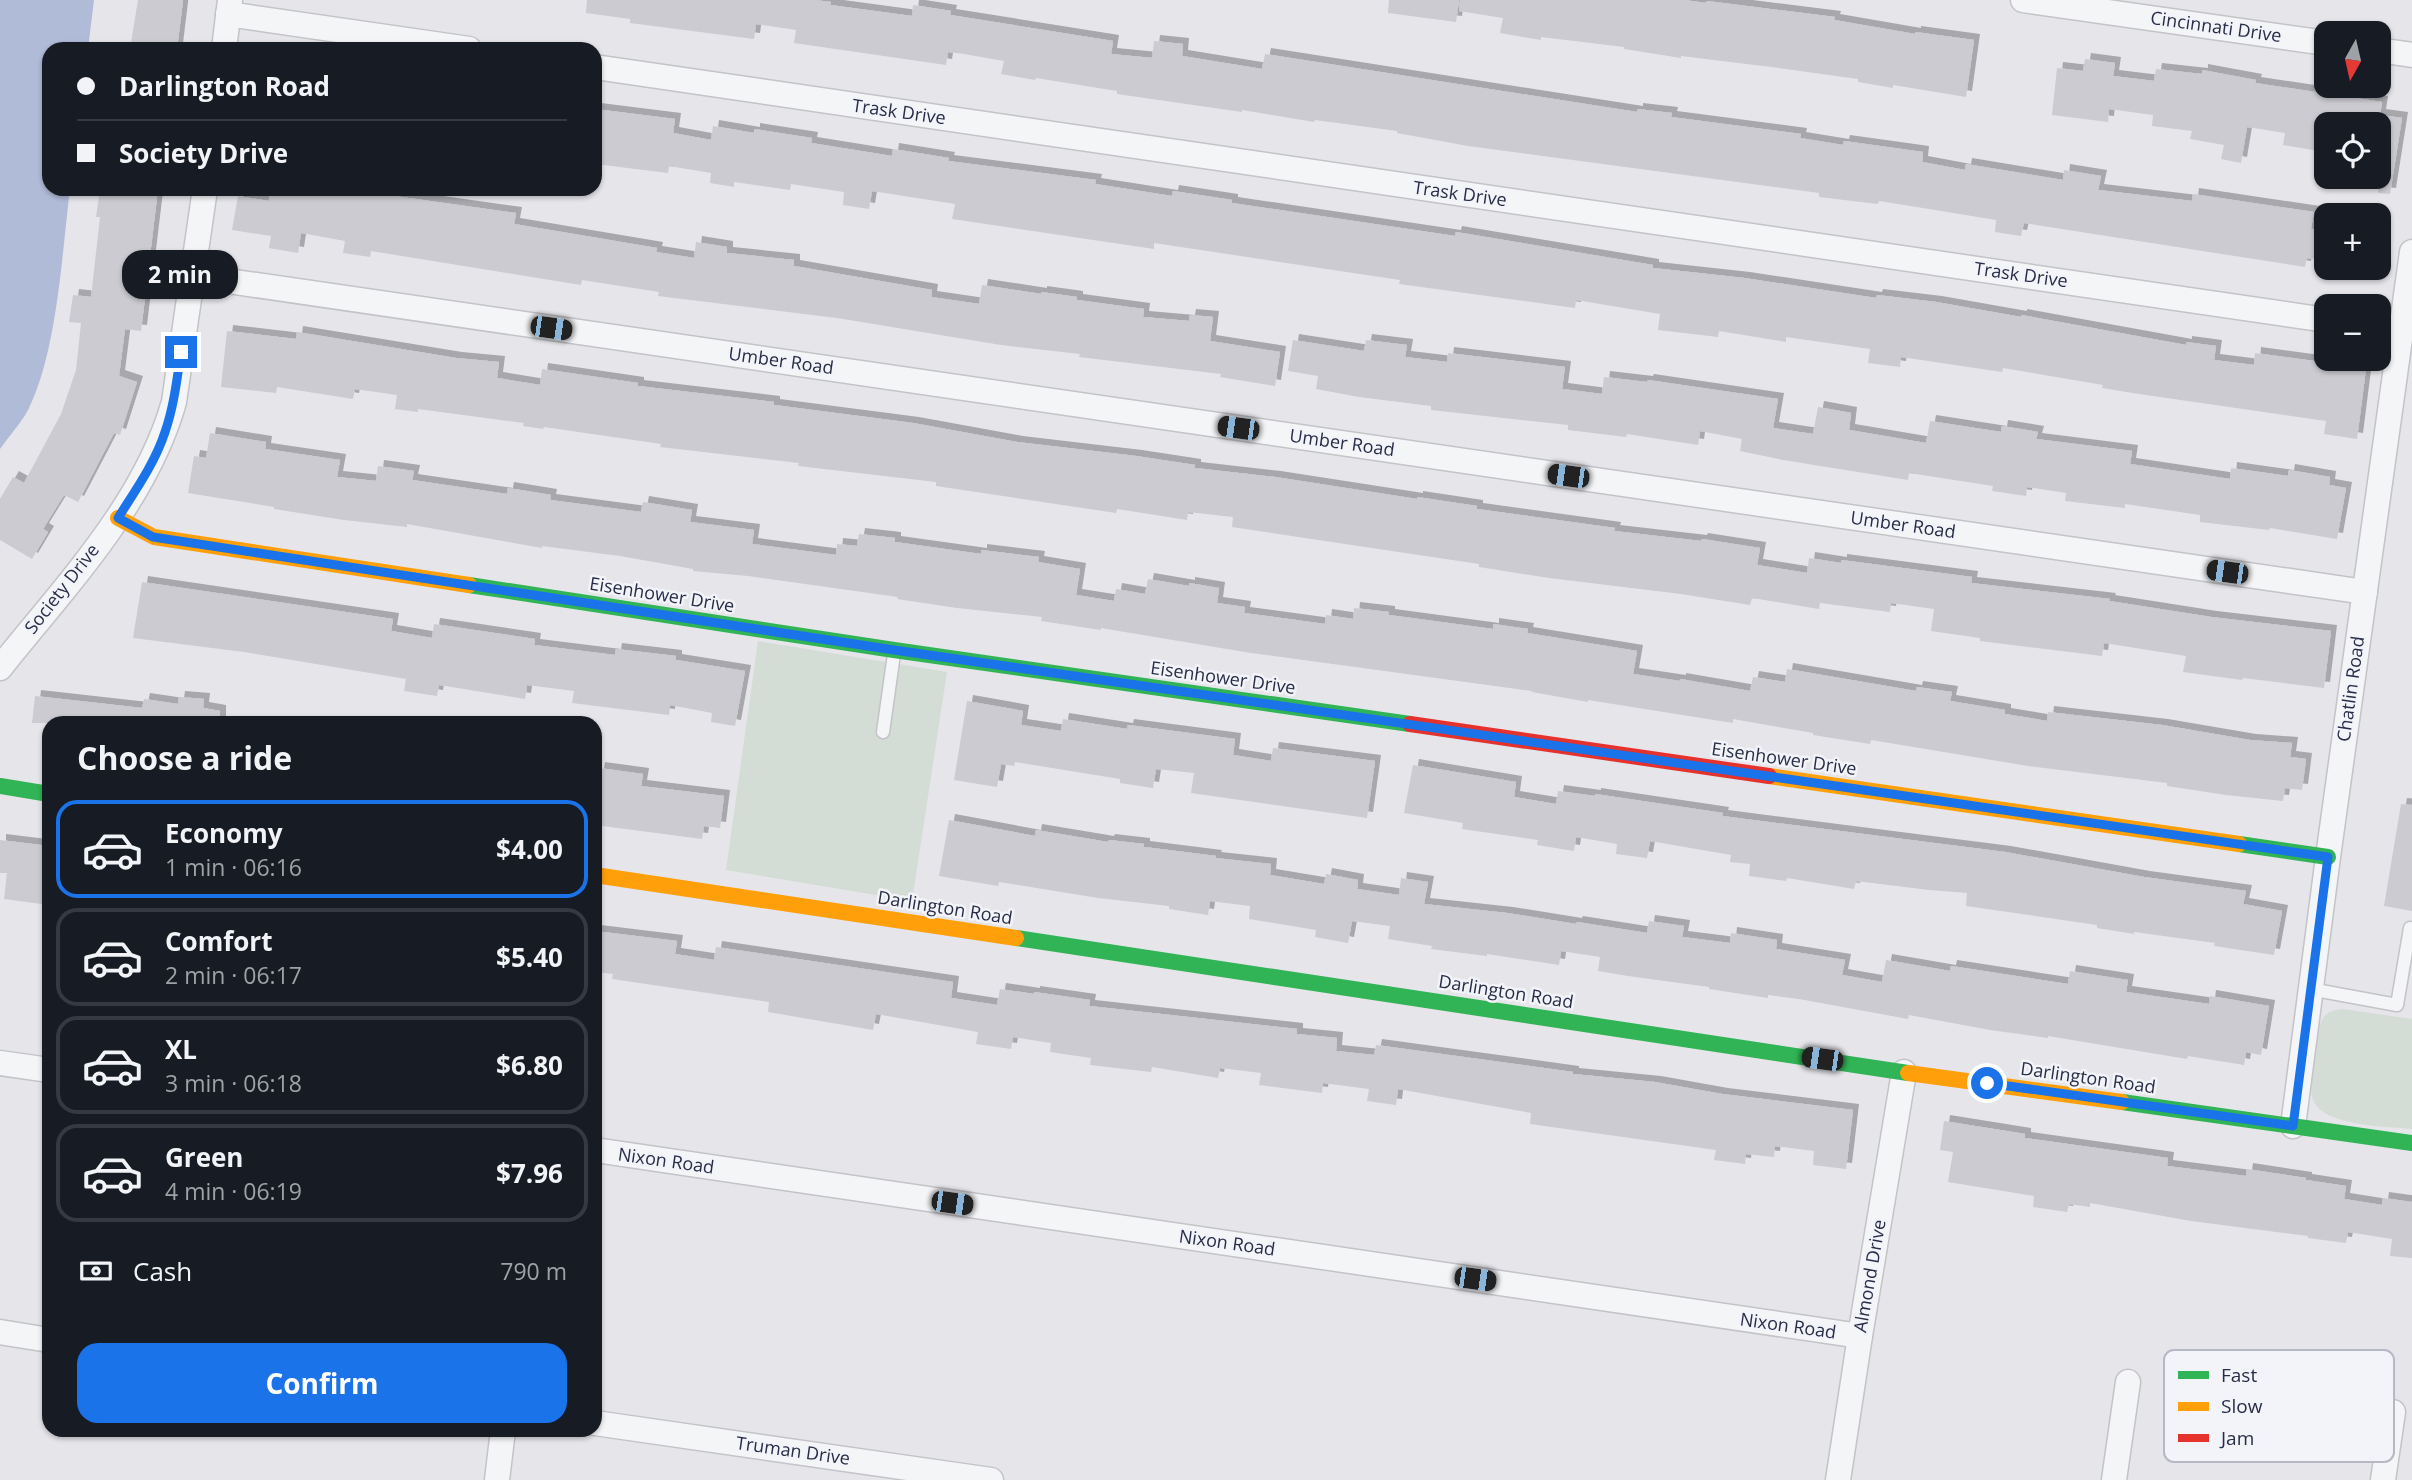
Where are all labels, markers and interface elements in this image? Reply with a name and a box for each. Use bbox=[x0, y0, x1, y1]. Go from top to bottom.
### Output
street label: Cincinnati Drive bbox=[2149, 5, 2283, 47]
north arrow bbox=[2314, 21, 2390, 98]
map controls bbox=[2314, 21, 2391, 371]
text: Darlington Road bbox=[119, 68, 330, 104]
street label: Trask Drive bbox=[851, 93, 947, 129]
button: locate bbox=[2314, 112, 2391, 189]
text: Society Drive bbox=[119, 135, 288, 171]
street label: Trask Drive bbox=[1412, 175, 1508, 211]
button: + bbox=[2314, 203, 2391, 280]
callout: 2 min bbox=[123, 250, 239, 300]
street label: Trask Drive bbox=[1973, 256, 2069, 292]
text: 2 min bbox=[148, 258, 212, 290]
button: − bbox=[2314, 294, 2391, 371]
car bbox=[529, 315, 574, 341]
route end bbox=[165, 336, 197, 368]
street label: Umber Road bbox=[727, 341, 835, 379]
car bbox=[1216, 415, 1261, 441]
street label: Umber Road bbox=[1288, 423, 1396, 461]
car bbox=[1546, 463, 1591, 489]
street label: Umber Road bbox=[1849, 505, 1957, 543]
street label: Society Drive bbox=[18, 538, 104, 638]
car bbox=[2205, 559, 2250, 585]
street label: Eisenhower Drive bbox=[588, 571, 736, 617]
street label: Chatlin Road bbox=[2331, 634, 2369, 743]
street label: Eisenhower Drive bbox=[1149, 655, 1297, 699]
text: Choose a ride bbox=[77, 736, 292, 779]
street label: Eisenhower Drive bbox=[1710, 736, 1858, 780]
text: Economy bbox=[165, 815, 283, 851]
icon: car bbox=[81, 818, 144, 881]
text: $4.00 bbox=[496, 831, 563, 867]
text: 1 min · 06:16 bbox=[165, 851, 302, 883]
street label: Darlington Road bbox=[876, 885, 1014, 930]
text: Comfort bbox=[165, 923, 272, 959]
icon: car bbox=[81, 926, 144, 989]
text: $5.40 bbox=[496, 939, 563, 975]
text: 2 min · 06:17 bbox=[165, 959, 302, 991]
street label: Darlington Road bbox=[1437, 969, 1575, 1014]
text: XL bbox=[165, 1031, 197, 1067]
icon: car bbox=[81, 1034, 144, 1097]
car bbox=[1800, 1046, 1845, 1072]
text: $6.80 bbox=[496, 1047, 563, 1083]
street label: Darlington Road bbox=[2019, 1056, 2157, 1098]
text: 3 min · 06:18 bbox=[165, 1067, 302, 1099]
route start bbox=[1971, 1067, 2003, 1099]
text: Green bbox=[165, 1139, 243, 1175]
street label: Nixon Road bbox=[616, 1141, 716, 1179]
icon: car bbox=[81, 1142, 144, 1205]
text: $7.96 bbox=[496, 1155, 563, 1191]
text: 4 min · 06:19 bbox=[165, 1175, 302, 1207]
car bbox=[930, 1190, 975, 1216]
street label: Almond Drive bbox=[1847, 1218, 1891, 1334]
street label: Nixon Road bbox=[1177, 1223, 1277, 1261]
icon: cash bbox=[77, 1252, 115, 1290]
text: Cash bbox=[133, 1253, 192, 1289]
text: 790 m bbox=[500, 1255, 567, 1287]
car bbox=[1453, 1266, 1498, 1292]
street label: Nixon Road bbox=[1738, 1306, 1838, 1344]
button: Confirm bbox=[77, 1343, 567, 1423]
legend bbox=[2164, 1350, 2394, 1462]
text: Fast bbox=[2221, 1362, 2257, 1388]
text: Slow bbox=[2221, 1393, 2263, 1419]
text: Jam bbox=[2219, 1425, 2254, 1451]
street label: Truman Drive bbox=[735, 1430, 852, 1470]

